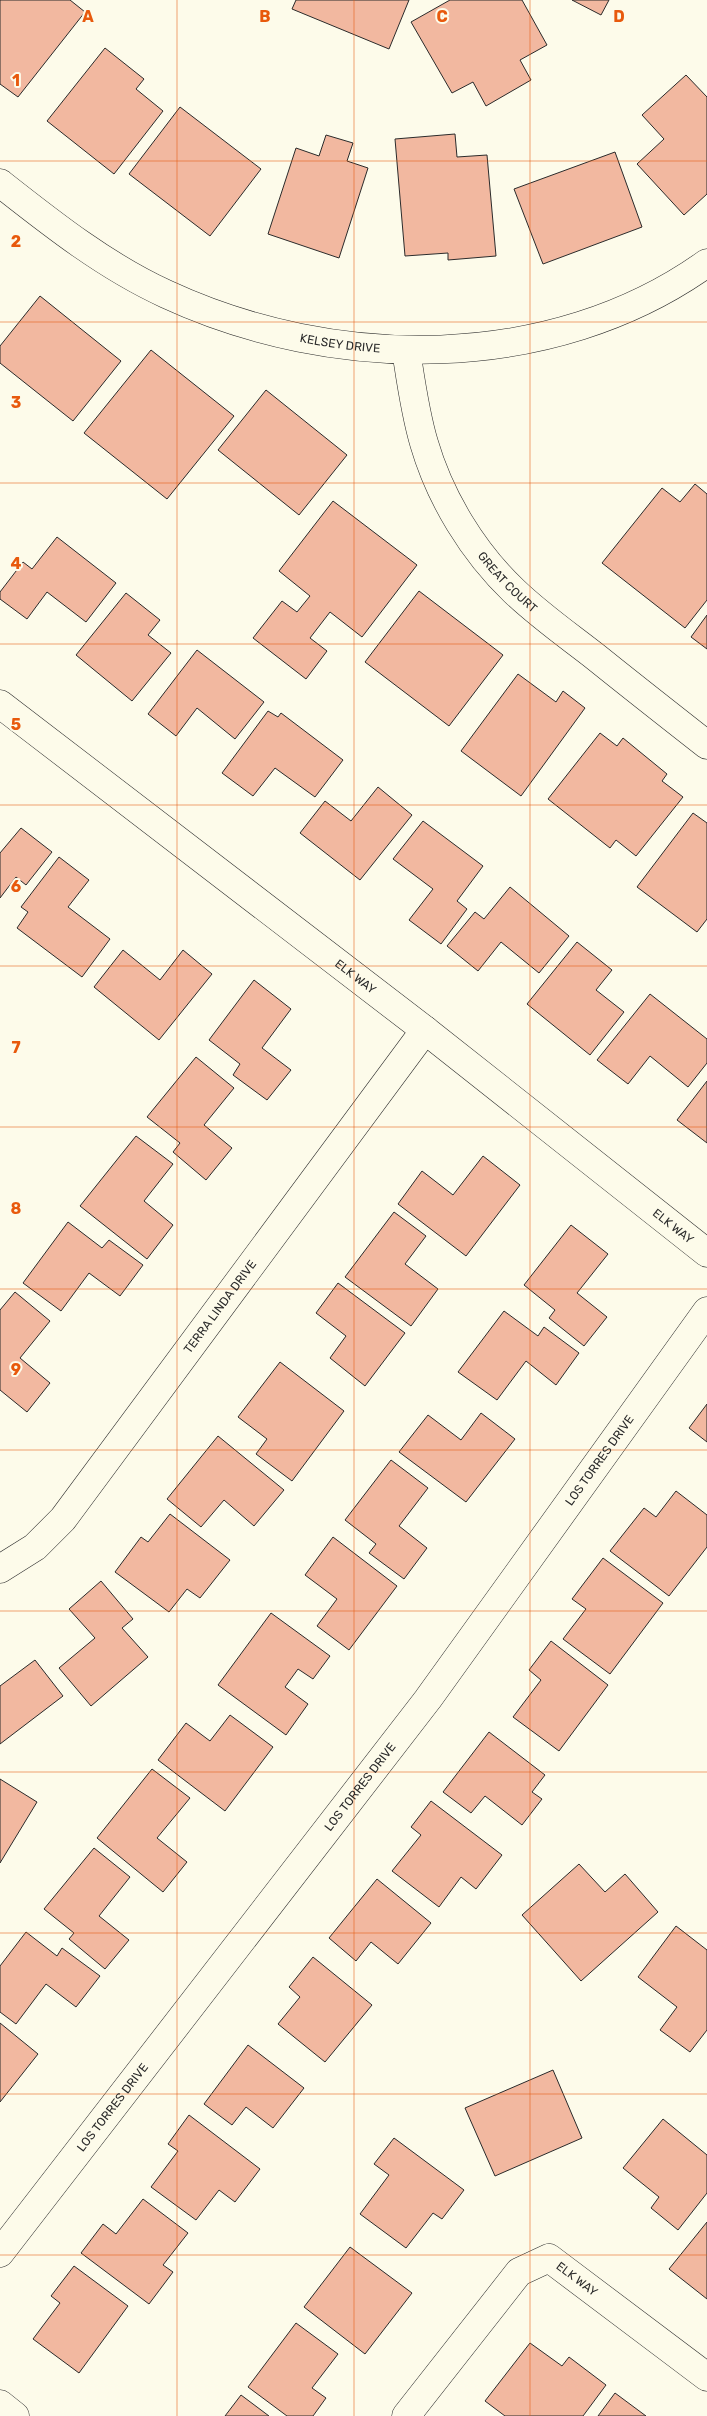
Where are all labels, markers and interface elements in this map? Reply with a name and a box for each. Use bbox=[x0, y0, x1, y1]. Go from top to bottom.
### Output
text: A bbox=[82, 7, 94, 26]
text: B bbox=[259, 7, 271, 26]
text: C bbox=[436, 7, 448, 26]
text: D bbox=[613, 7, 625, 26]
text: 1 bbox=[12, 71, 20, 90]
text: 2 bbox=[11, 232, 21, 251]
street label: KELSEY DRIVE bbox=[299, 331, 381, 355]
text: 3 bbox=[11, 393, 21, 412]
street label: GREAT COURT bbox=[475, 549, 540, 616]
text: 4 bbox=[11, 554, 22, 573]
text: 5 bbox=[11, 715, 21, 734]
text: 6 bbox=[11, 877, 21, 896]
street label: ELK WAY bbox=[332, 956, 379, 997]
text: 7 bbox=[11, 1038, 21, 1057]
text: 8 bbox=[11, 1199, 22, 1218]
street label: ELK WAY bbox=[650, 1206, 697, 1247]
street label: TERRA LINDA DRIVE bbox=[181, 1257, 259, 1356]
text: 9 bbox=[11, 1360, 21, 1379]
street label: LOS TORRES DRIVE bbox=[562, 1413, 637, 1508]
street label: LOS TORRES DRIVE bbox=[322, 1740, 399, 1834]
street label: LOS TORRES DRIVE bbox=[74, 2060, 151, 2154]
street label: ELK WAY bbox=[553, 2259, 600, 2299]

